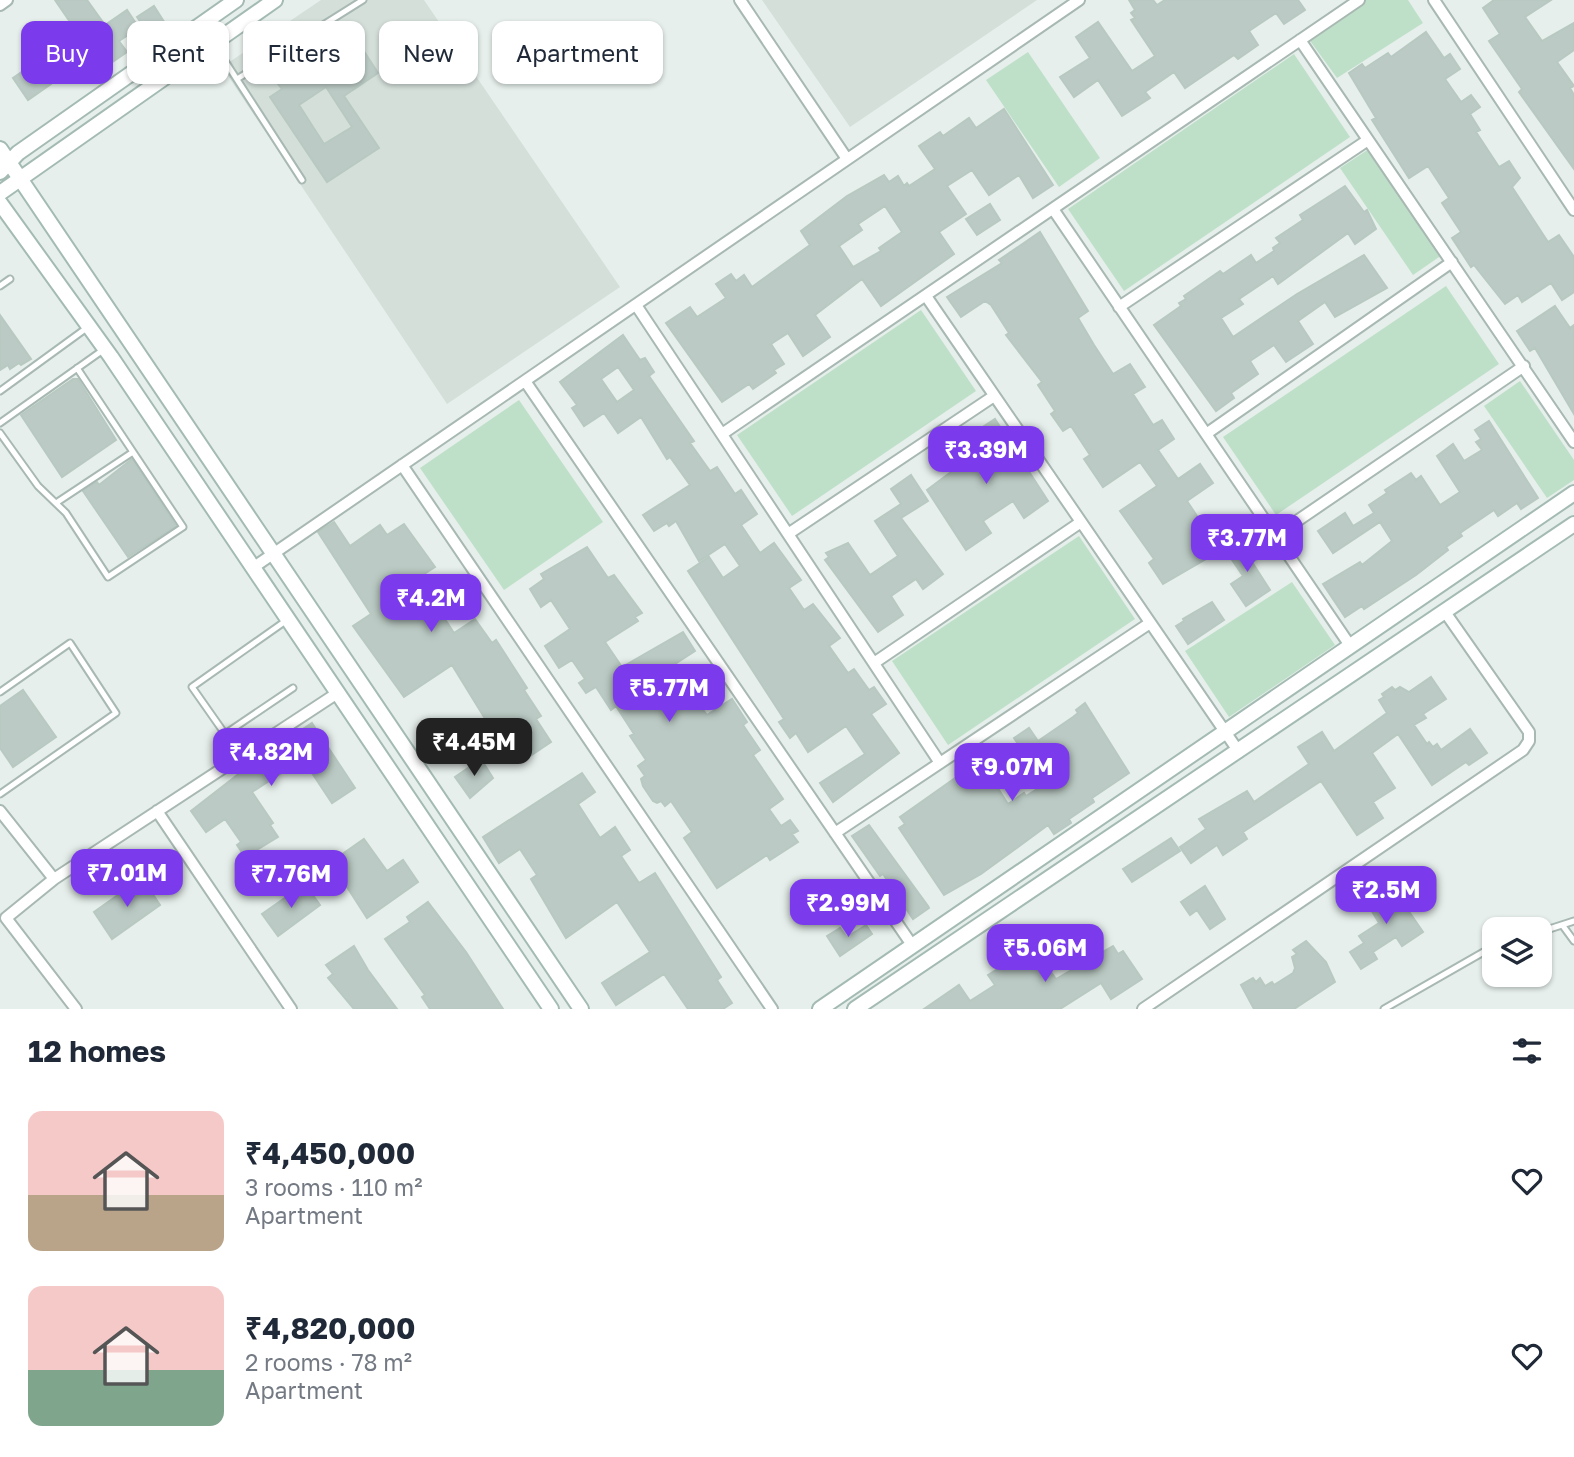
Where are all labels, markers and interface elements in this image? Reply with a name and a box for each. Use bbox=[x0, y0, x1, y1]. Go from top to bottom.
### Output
chip: Buy bbox=[21, 21, 113, 84]
chip: Rent bbox=[127, 21, 229, 84]
chip: Filters bbox=[243, 21, 365, 84]
chip: New bbox=[379, 21, 478, 84]
chip: Apartment bbox=[492, 21, 663, 84]
pin: ₹3.39M bbox=[929, 426, 1043, 486]
text: ₹3.39M bbox=[944, 435, 1028, 463]
pin: ₹3.77M bbox=[1190, 514, 1304, 574]
text: ₹3.77M bbox=[1207, 523, 1287, 551]
pin: ₹4.2M bbox=[382, 574, 480, 634]
text: ₹4.2M bbox=[396, 583, 466, 611]
pin: ₹5.77M bbox=[612, 664, 726, 724]
text: ₹5.77M bbox=[629, 673, 709, 701]
pin: ₹4.45M bbox=[417, 718, 531, 778]
text: ₹4.45M bbox=[432, 727, 516, 755]
pin: ₹4.82M bbox=[214, 728, 328, 788]
text: ₹4.82M bbox=[229, 737, 313, 765]
pin: ₹9.07M bbox=[955, 744, 1069, 803]
text: ₹9.07M bbox=[970, 752, 1054, 780]
pin: ₹7.01M bbox=[70, 850, 184, 909]
pin: ₹7.76M bbox=[234, 850, 348, 910]
text: ₹7.01M bbox=[87, 858, 167, 886]
text: ₹7.76M bbox=[251, 859, 331, 887]
pin: ₹2.5M bbox=[1337, 866, 1435, 926]
text: ₹2.5M bbox=[1351, 875, 1421, 903]
pin: ₹2.99M bbox=[791, 880, 905, 939]
text: ₹2.99M bbox=[806, 888, 890, 916]
map controls bbox=[1482, 917, 1552, 987]
button: layers bbox=[1482, 917, 1552, 987]
pin: ₹5.06M bbox=[988, 925, 1102, 984]
text: ₹5.06M bbox=[1003, 933, 1087, 961]
icon: filters bbox=[1508, 1032, 1546, 1070]
text: 12 homes bbox=[28, 1033, 166, 1069]
text: ₹4,450,000 bbox=[245, 1135, 415, 1171]
icon: home bbox=[84, 1139, 168, 1223]
icon: heart bbox=[1508, 1162, 1546, 1200]
text: 3 rooms · 110 m² bbox=[245, 1173, 422, 1201]
text: Apartment bbox=[245, 1201, 363, 1229]
text: ₹4,820,000 bbox=[245, 1310, 416, 1346]
icon: home bbox=[84, 1314, 168, 1398]
icon: heart bbox=[1508, 1337, 1546, 1375]
text: 2 rooms · 78 m² bbox=[245, 1348, 412, 1376]
text: Apartment bbox=[245, 1376, 363, 1404]

